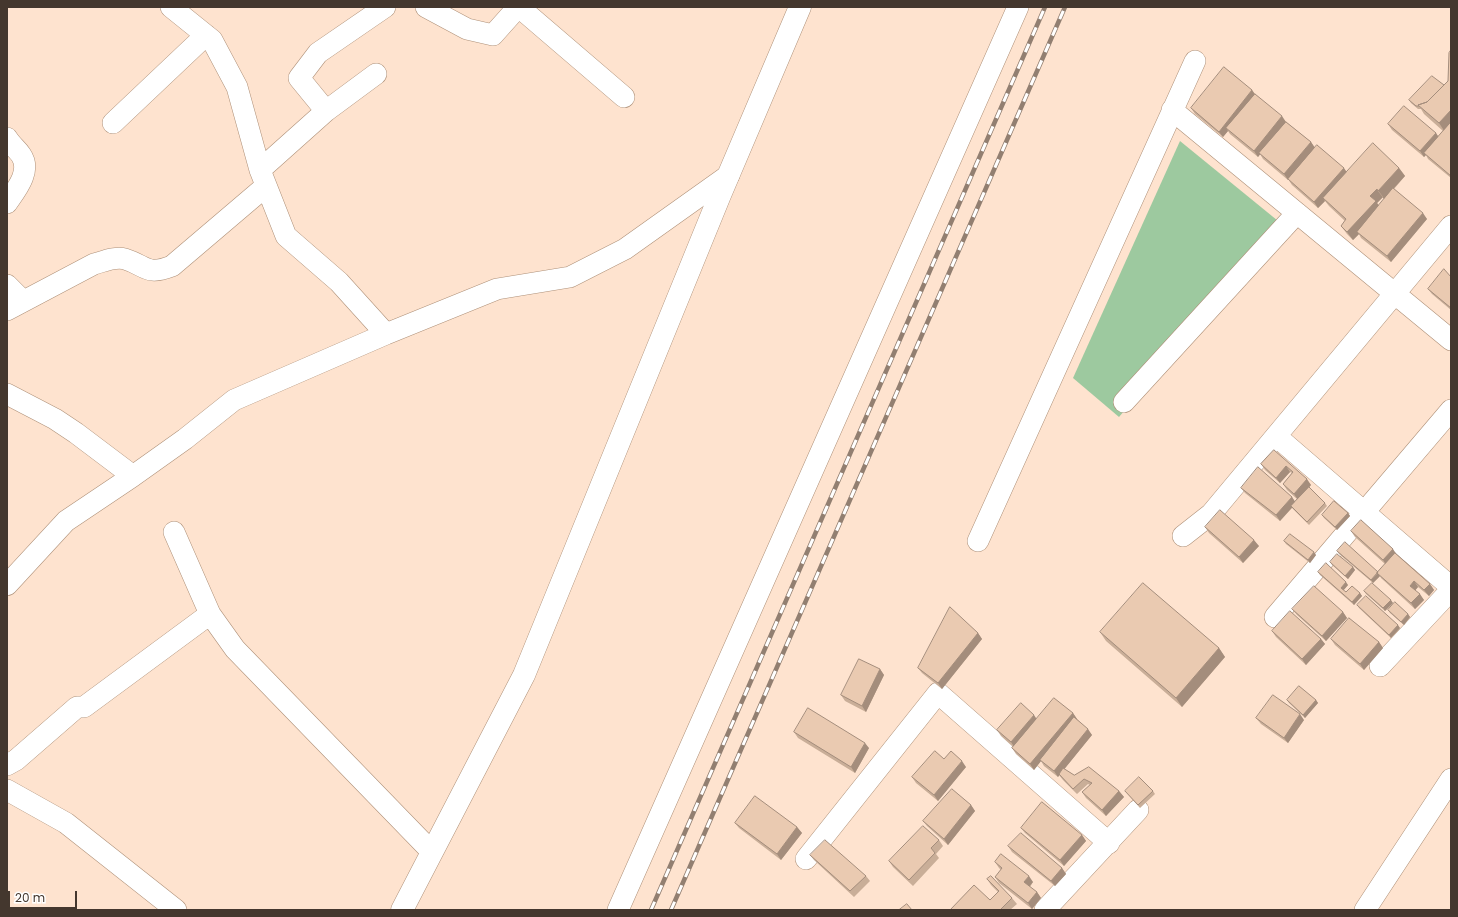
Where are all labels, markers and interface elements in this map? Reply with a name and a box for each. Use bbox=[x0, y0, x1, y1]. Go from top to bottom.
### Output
scale bar bbox=[10, 883, 79, 909]
text: 20 m bbox=[15, 889, 45, 906]

